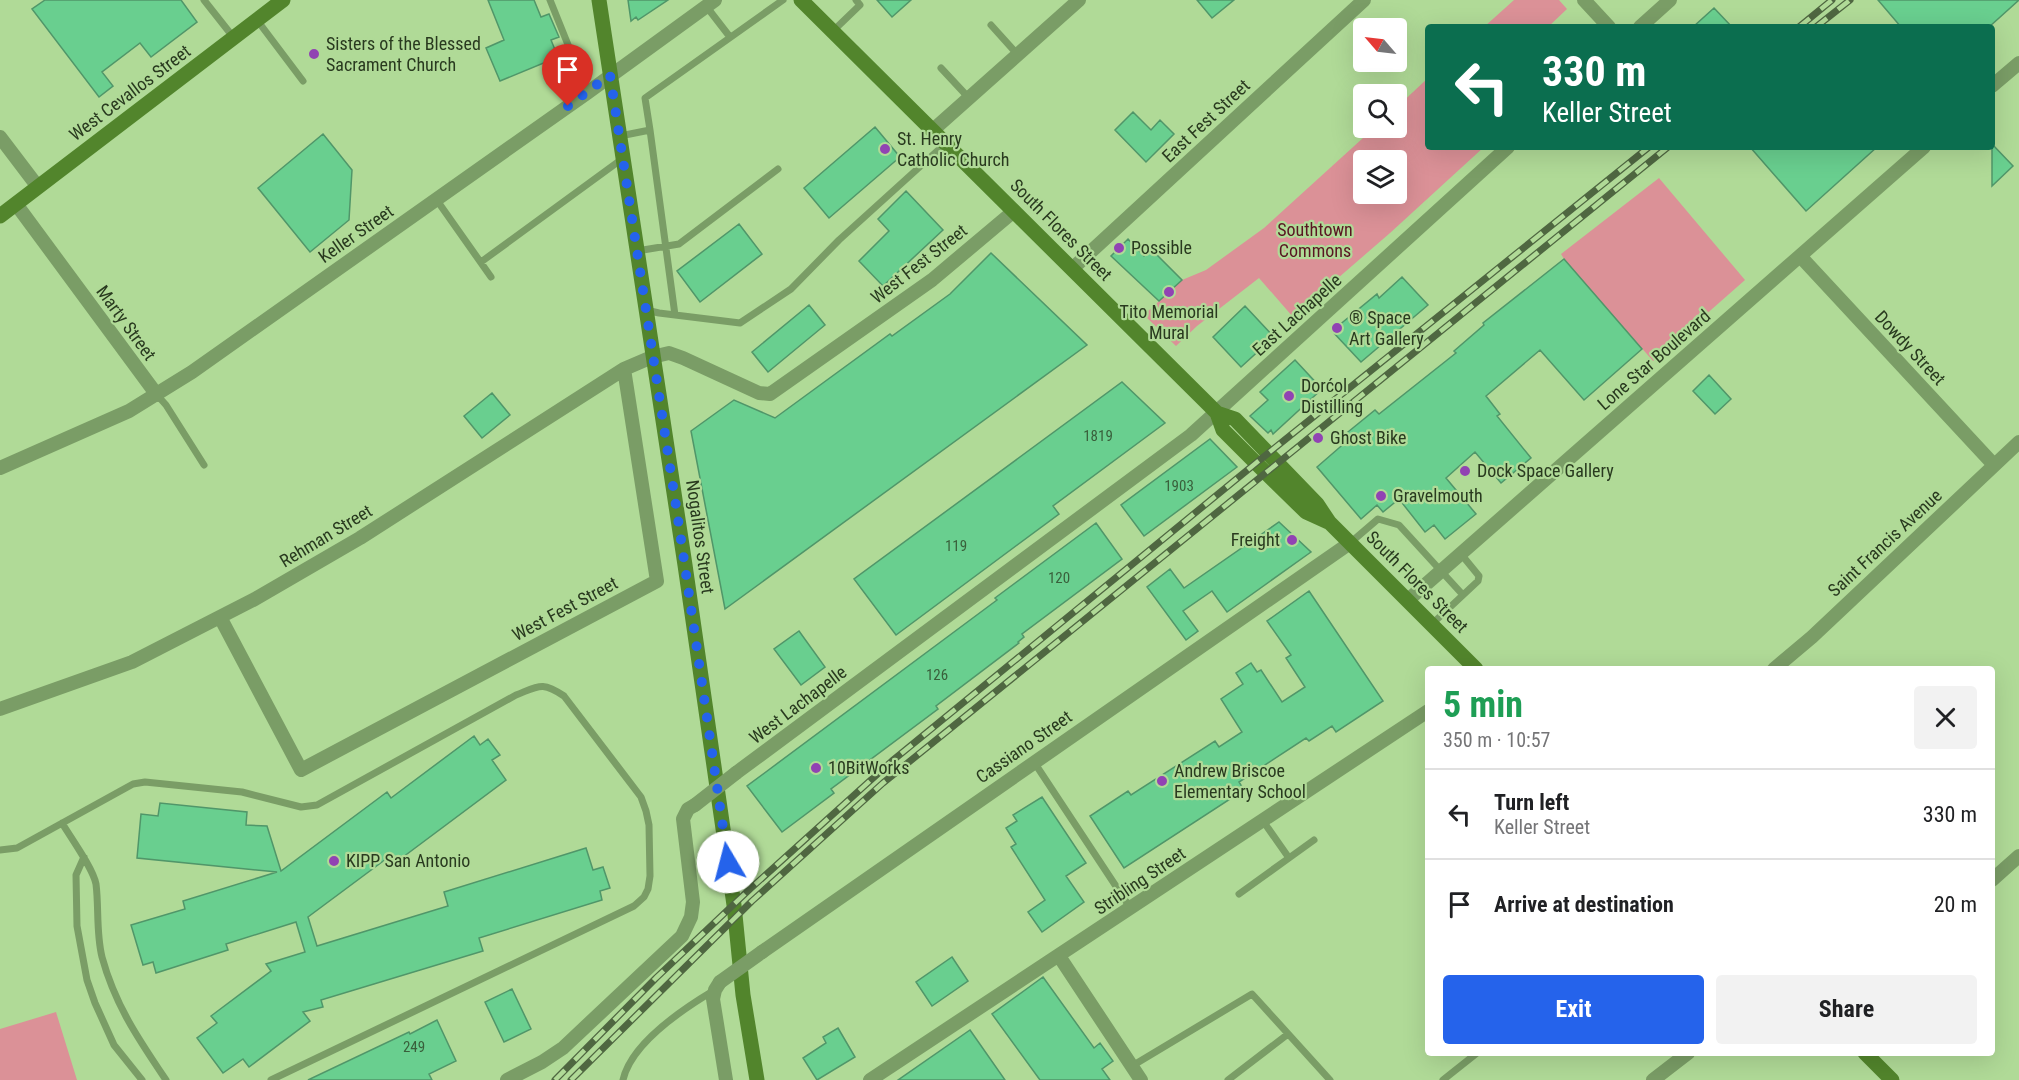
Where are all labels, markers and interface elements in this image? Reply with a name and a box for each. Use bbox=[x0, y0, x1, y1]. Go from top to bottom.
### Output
north arrow bbox=[1353, 18, 1407, 72]
map controls bbox=[1353, 18, 1407, 204]
place label: Sisters of the Blessed Sacrament Church bbox=[326, 33, 481, 75]
street label: West Cevallos Street bbox=[65, 40, 194, 145]
pin bbox=[542, 44, 593, 106]
marker: Sisters of the Blessed Sacrament Church bbox=[307, 47, 321, 61]
text: 330 m bbox=[1542, 47, 1647, 96]
icon: left bbox=[1443, 48, 1521, 126]
icon: arrive bbox=[551, 53, 584, 86]
street label: East Fest Street bbox=[1158, 75, 1254, 167]
button: search bbox=[1353, 84, 1407, 138]
text: Keller Street bbox=[1542, 97, 1672, 129]
place label: St. Henry Catholic Church bbox=[897, 128, 1010, 170]
marker: St. Henry Catholic Church bbox=[878, 142, 892, 156]
button: layers bbox=[1353, 150, 1407, 204]
street label: South Flores Street bbox=[1006, 174, 1117, 285]
street label: Keller Street bbox=[314, 200, 397, 267]
park label: Southtown Commons bbox=[1277, 219, 1353, 261]
street label: West Fest Street bbox=[866, 220, 971, 308]
place label: Possible bbox=[1131, 237, 1192, 258]
marker: Possible bbox=[1112, 241, 1126, 255]
street label: East Lachapelle bbox=[1248, 269, 1345, 360]
street label: Marty Street bbox=[92, 281, 161, 364]
marker: Tito Memorial Mural bbox=[1162, 285, 1176, 299]
place label: Tito Memorial Mural bbox=[1120, 301, 1218, 343]
street label: Lone Star Boulevard bbox=[1593, 305, 1714, 414]
street label: Dowdy Street bbox=[1871, 306, 1950, 389]
place label: ® Space Art Gallery bbox=[1349, 307, 1424, 349]
marker: ® Space Art Gallery bbox=[1330, 321, 1344, 335]
place label: Dorćol Distilling bbox=[1301, 375, 1363, 417]
marker: Dorćol Distilling bbox=[1282, 389, 1296, 403]
house number: 1819 bbox=[1083, 427, 1113, 445]
place label: Ghost Bike bbox=[1330, 427, 1406, 448]
marker: Ghost Bike bbox=[1311, 431, 1325, 445]
place label: Dock Space Gallery bbox=[1477, 460, 1614, 481]
marker: Dock Space Gallery bbox=[1458, 464, 1472, 478]
house number: 1903 bbox=[1164, 477, 1194, 495]
street label: Nogalitos Street bbox=[682, 479, 719, 595]
place label: Gravelmouth bbox=[1393, 485, 1483, 506]
street label: Saint Francis Avenue bbox=[1823, 485, 1946, 601]
marker: Gravelmouth bbox=[1374, 489, 1388, 503]
street label: Rehman Street bbox=[276, 500, 376, 571]
street label: South Flores Street bbox=[1362, 526, 1473, 637]
place label: Freight bbox=[1231, 529, 1280, 550]
marker: Freight bbox=[1285, 533, 1299, 547]
house number: 119 bbox=[945, 537, 967, 555]
house number: 120 bbox=[1048, 569, 1070, 587]
street label: West Fest Street bbox=[508, 572, 621, 645]
street label: West Lachapelle bbox=[745, 661, 850, 748]
house number: 126 bbox=[926, 666, 948, 684]
text: 5 min bbox=[1443, 684, 1523, 726]
button: close bbox=[1914, 686, 1977, 749]
street label: Cassiano Street bbox=[972, 706, 1076, 787]
text: 350 m · 10:57 bbox=[1443, 728, 1550, 752]
place label: 10BitWorks bbox=[828, 757, 909, 778]
place label: Andrew Briscoe Elementary School bbox=[1174, 760, 1306, 802]
marker: 10BitWorks bbox=[809, 761, 823, 775]
marker: Andrew Briscoe Elementary School bbox=[1155, 774, 1169, 788]
text: Turn left bbox=[1494, 790, 1569, 815]
icon: left bbox=[1443, 798, 1476, 831]
text: 330 m bbox=[1923, 802, 1977, 827]
text: Keller Street bbox=[1494, 815, 1590, 839]
position arrow bbox=[696, 830, 760, 894]
street label: Stribling Street bbox=[1090, 842, 1189, 919]
place label: KIPP San Antonio bbox=[346, 850, 470, 871]
marker: KIPP San Antonio bbox=[327, 854, 341, 868]
icon: arrive bbox=[1443, 888, 1476, 921]
text: Arrive at destination bbox=[1494, 892, 1674, 917]
text: 20 m bbox=[1934, 892, 1977, 917]
button: Exit bbox=[1443, 975, 1704, 1044]
button: Share bbox=[1716, 975, 1977, 1044]
house number: 249 bbox=[403, 1038, 425, 1056]

